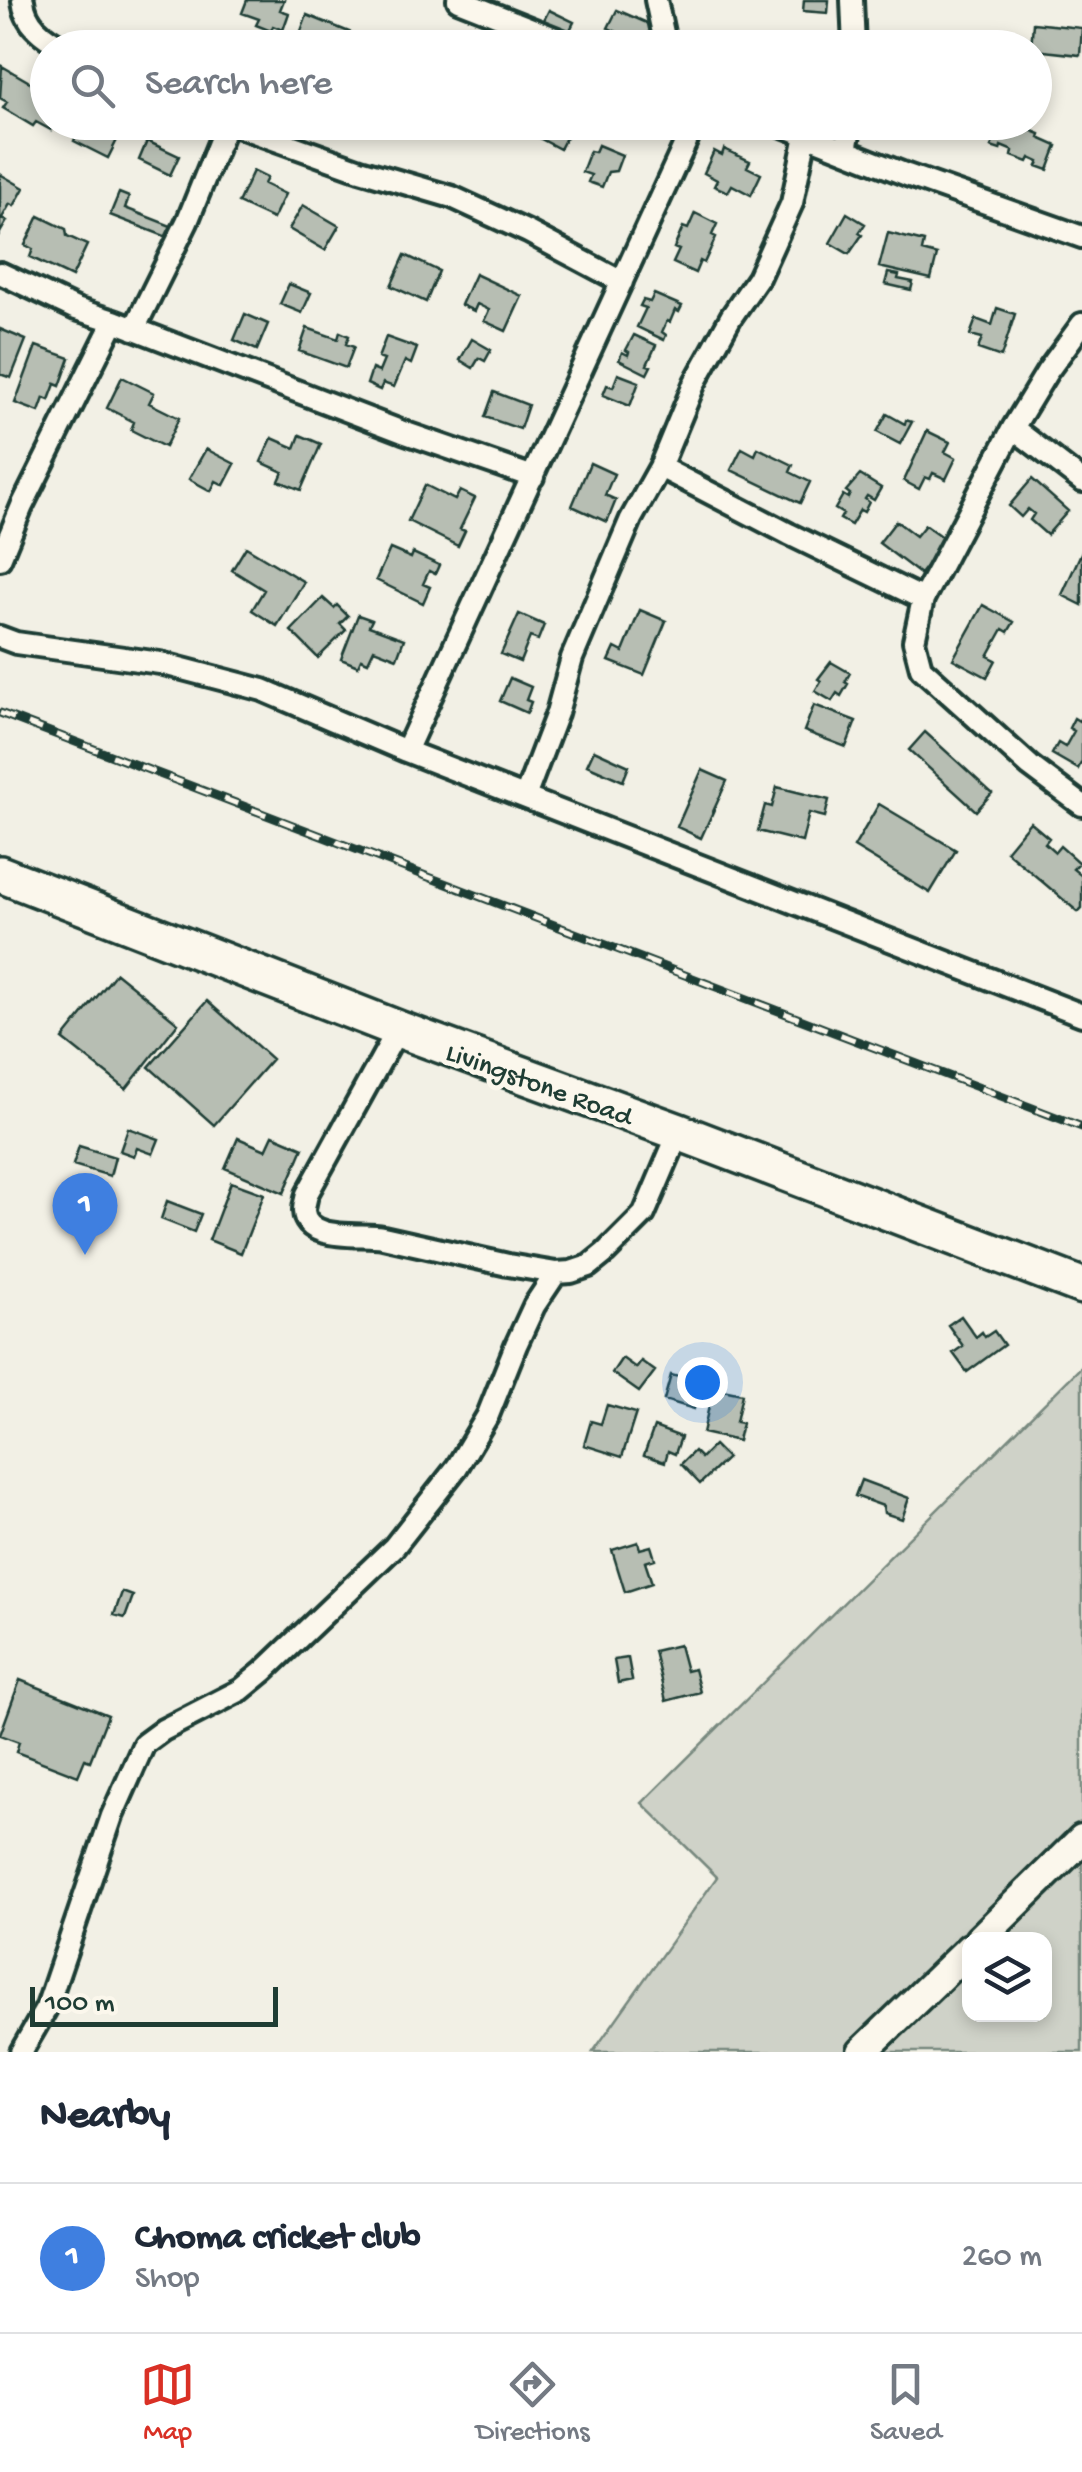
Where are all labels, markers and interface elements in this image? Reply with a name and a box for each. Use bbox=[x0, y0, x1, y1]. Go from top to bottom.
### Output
search box bbox=[30, 30, 1052, 140]
icon: search bbox=[65, 58, 120, 113]
text: Search here bbox=[145, 63, 332, 107]
street label: Livingstone Road bbox=[441, 1037, 639, 1136]
pin: 1 bbox=[52, 1172, 118, 1255]
your location bbox=[677, 1357, 728, 1408]
map controls bbox=[962, 1932, 1052, 2022]
button: layers bbox=[962, 1932, 1052, 2022]
scale bar bbox=[30, 1982, 278, 2026]
text: 100 m bbox=[45, 1988, 115, 2021]
text: Nearby bbox=[40, 2093, 170, 2142]
text: Choma cricket club bbox=[135, 2217, 421, 2261]
text: 1 bbox=[66, 2239, 79, 2277]
text: 260 m bbox=[962, 2239, 1042, 2277]
text: Shop bbox=[135, 2261, 199, 2299]
tab: Map bbox=[140, 2357, 195, 2450]
tab: Directions bbox=[476, 2357, 590, 2450]
tab: Saved bbox=[870, 2357, 942, 2450]

